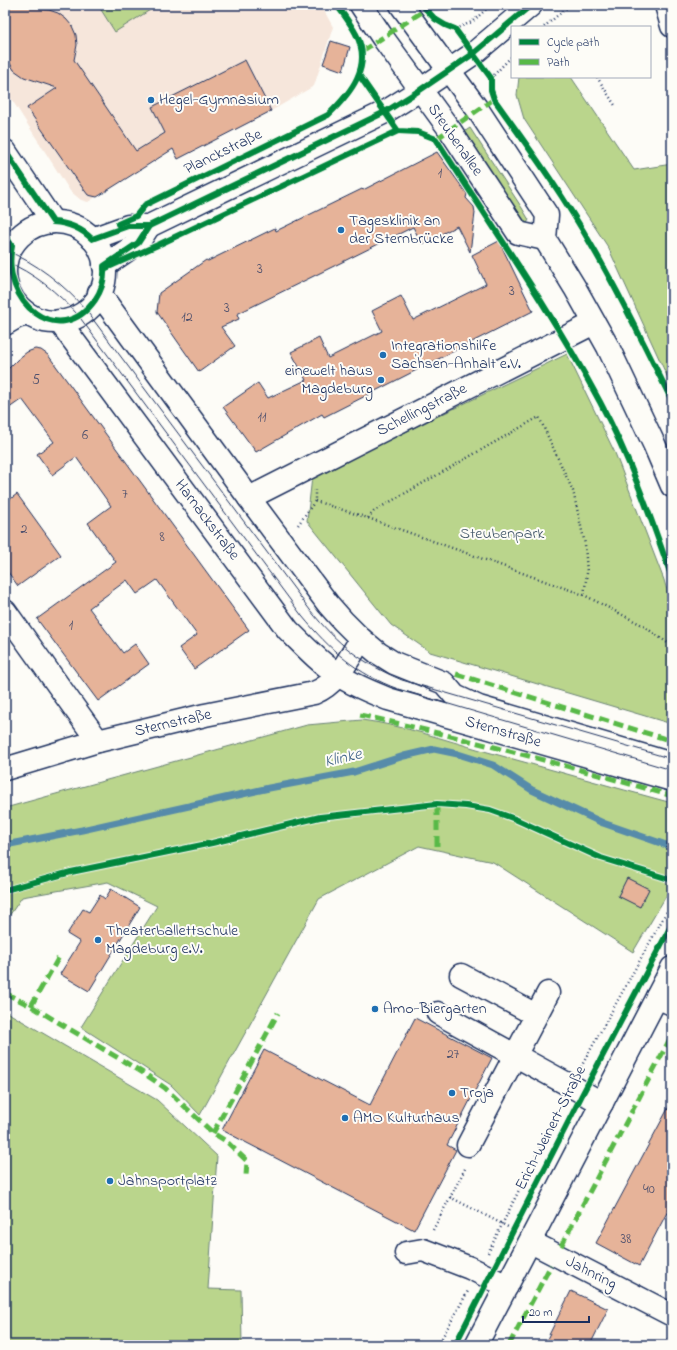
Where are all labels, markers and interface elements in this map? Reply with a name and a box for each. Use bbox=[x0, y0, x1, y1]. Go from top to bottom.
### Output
legend bbox=[511, 26, 651, 78]
text: Cycle path bbox=[547, 34, 599, 53]
text: Path bbox=[547, 54, 570, 72]
place label: Hegel-Gymnasium bbox=[159, 88, 279, 112]
marker: Hegel-Gymnasium bbox=[146, 95, 156, 105]
street label: Steubenallee bbox=[421, 99, 489, 182]
street label: Planckstraße bbox=[180, 122, 267, 181]
house number: 1 bbox=[438, 163, 443, 184]
place label: Tagesklinik an der Sternbrücke bbox=[349, 209, 454, 251]
marker: Tagesklinik an der Sternbrücke bbox=[336, 225, 346, 235]
house number: 3 bbox=[257, 259, 263, 280]
house number: 3 bbox=[509, 281, 515, 302]
house number: 3 bbox=[224, 298, 230, 319]
house number: 12 bbox=[181, 307, 193, 328]
place label: Integrationshilfe Sachsen-Anhalt e.V. bbox=[391, 334, 521, 376]
marker: Integrationshilfe Sachsen-Anhalt e.V. bbox=[378, 350, 388, 360]
place label: einewelt haus Magdeburg bbox=[285, 359, 373, 401]
house number: 5 bbox=[32, 370, 40, 391]
marker: einewelt haus Magdeburg bbox=[376, 375, 386, 385]
street label: Schellingstraße bbox=[373, 377, 472, 443]
house number: 11 bbox=[258, 407, 267, 428]
house number: 6 bbox=[82, 425, 88, 446]
street label: Harnackstraße bbox=[168, 474, 246, 566]
house number: 7 bbox=[122, 484, 128, 505]
house number: 2 bbox=[21, 519, 28, 540]
park label: Steubenpark bbox=[460, 522, 545, 546]
house number: 8 bbox=[159, 527, 165, 548]
house number: 1 bbox=[69, 615, 74, 636]
street label: Sternstraße bbox=[132, 702, 215, 744]
street label: Sternstraße bbox=[462, 710, 545, 755]
water label: Klinke bbox=[322, 741, 365, 774]
place label: Theaterballettschule Magdeburg e.V. bbox=[106, 919, 239, 961]
marker: Theaterballettschule Magdeburg e.V. bbox=[93, 935, 103, 945]
place label: Amo-Biergarten bbox=[383, 997, 487, 1021]
marker: Amo-Biergarten bbox=[370, 1004, 380, 1014]
house number: 27 bbox=[447, 1044, 460, 1065]
street label: Erich-Weinert-Straße bbox=[509, 1061, 593, 1194]
place label: Troja bbox=[460, 1081, 494, 1105]
marker: Troja bbox=[447, 1088, 457, 1098]
place label: AMO Kulturhaus bbox=[353, 1106, 460, 1130]
marker: AMO Kulturhaus bbox=[340, 1113, 350, 1123]
place label: Jahnsportplatz bbox=[118, 1169, 217, 1193]
marker: Jahnsportplatz bbox=[105, 1176, 115, 1186]
house number: 40 bbox=[643, 1179, 655, 1200]
house number: 38 bbox=[620, 1229, 632, 1250]
street label: Jahnring bbox=[561, 1250, 621, 1296]
scale bar bbox=[523, 1298, 589, 1324]
text: 20 m bbox=[529, 1304, 552, 1322]

